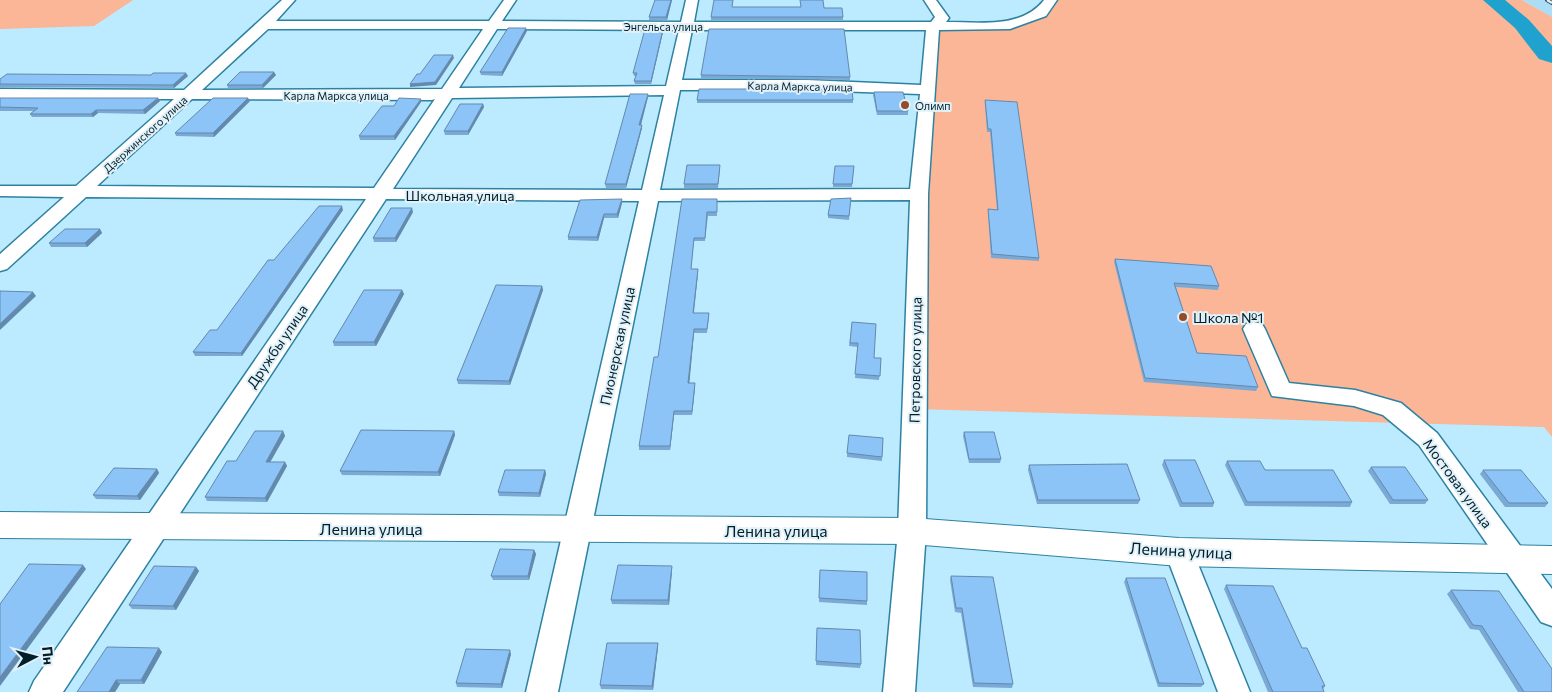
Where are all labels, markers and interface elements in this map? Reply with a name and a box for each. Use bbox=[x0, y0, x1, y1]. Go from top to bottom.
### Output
street label: Энгельса улица bbox=[623, 20, 703, 33]
street label: Карла Маркса улица bbox=[747, 79, 853, 93]
street label: Карла Маркса улица bbox=[283, 89, 389, 102]
street label: Дзержинского улица bbox=[100, 93, 190, 175]
marker: Олимп bbox=[899, 99, 911, 111]
place label: Олимп bbox=[915, 99, 951, 112]
street label: Школьная улица bbox=[406, 187, 514, 204]
street label: Пионерская улица bbox=[596, 285, 638, 407]
street label: Петровского улица bbox=[905, 297, 925, 423]
street label: Дружбы улица bbox=[243, 301, 311, 391]
place label: Школа №1 bbox=[1193, 309, 1263, 326]
marker: Школа №1 bbox=[1177, 311, 1189, 323]
street label: Мостовая улица bbox=[1420, 435, 1496, 531]
street label: Ленина улица bbox=[320, 519, 423, 538]
street label: Ленина улица bbox=[725, 521, 828, 540]
street label: Ленина улица bbox=[1129, 538, 1233, 562]
north arrow bbox=[10, 632, 60, 682]
text: Пн bbox=[39, 645, 58, 666]

